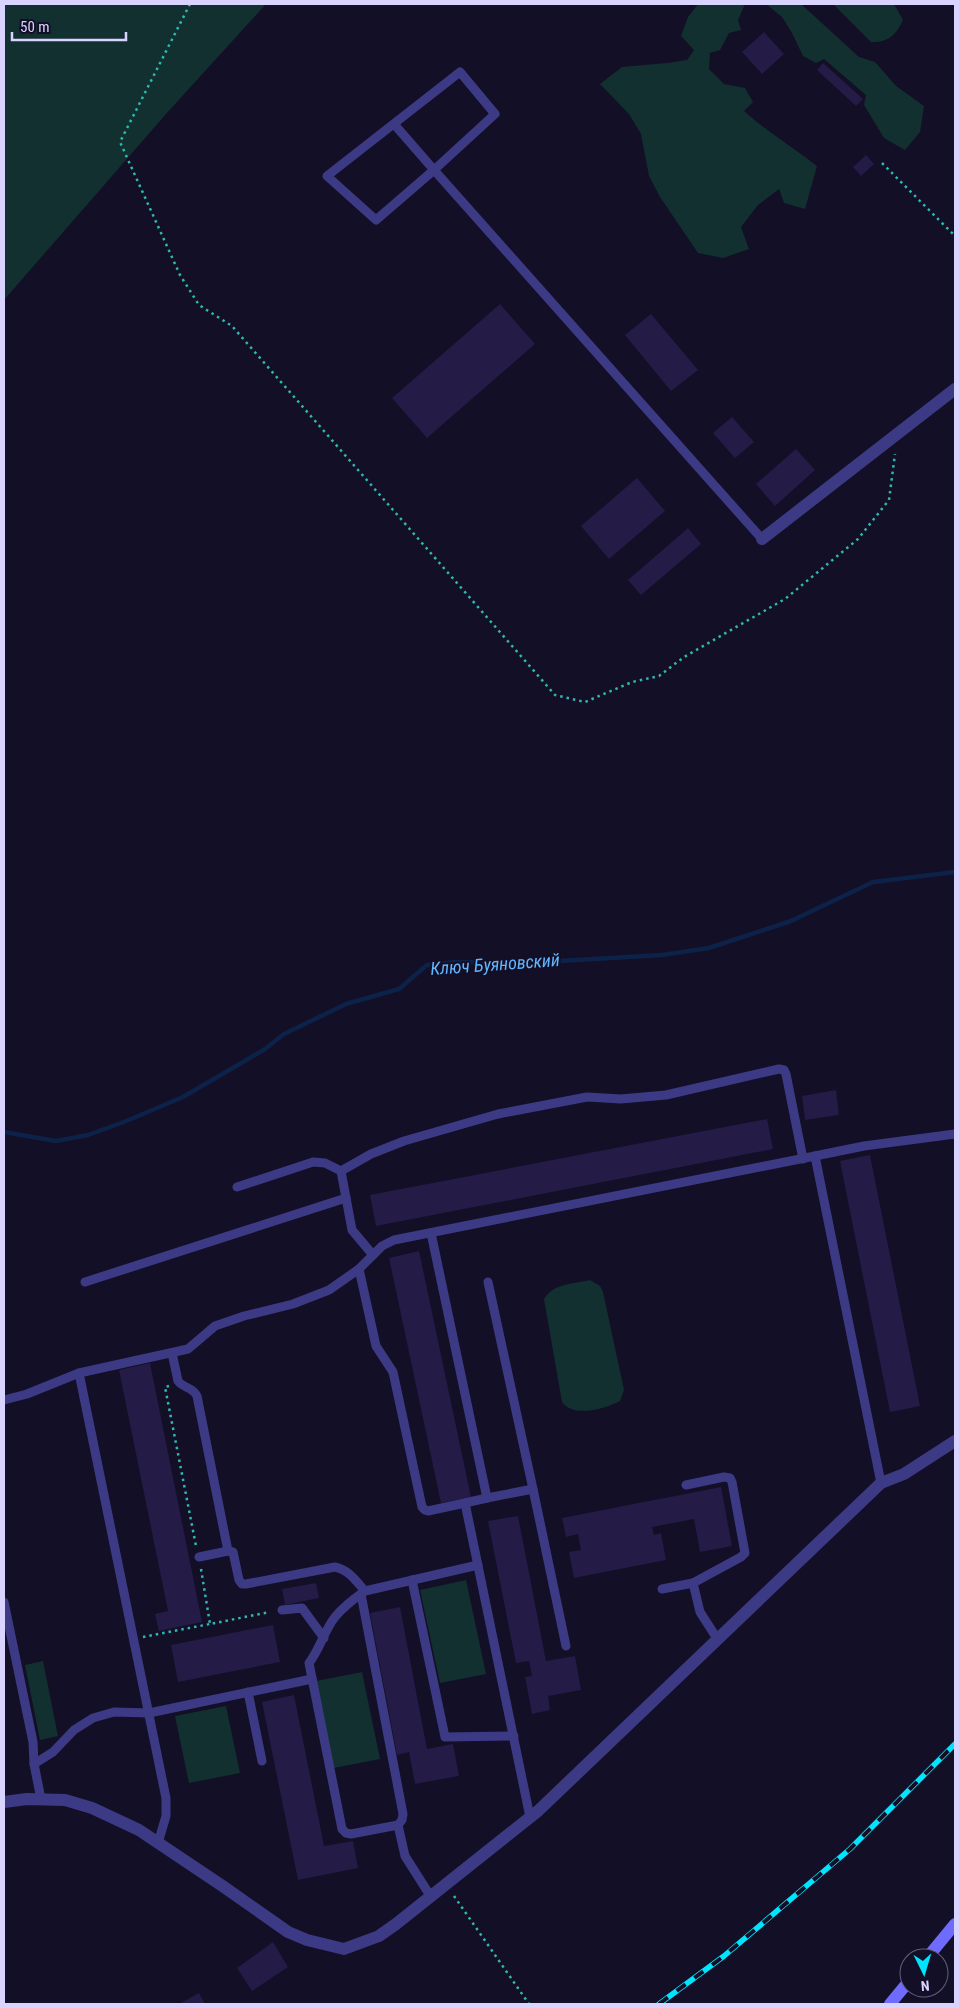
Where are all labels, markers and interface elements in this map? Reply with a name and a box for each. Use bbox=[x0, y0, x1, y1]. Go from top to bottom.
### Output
scale bar bbox=[12, 10, 126, 42]
text: 50 m bbox=[20, 18, 50, 36]
water label: Ключ Буяновский bbox=[430, 949, 560, 979]
north arrow bbox=[899, 1948, 949, 1998]
text: N bbox=[920, 1978, 930, 1994]

